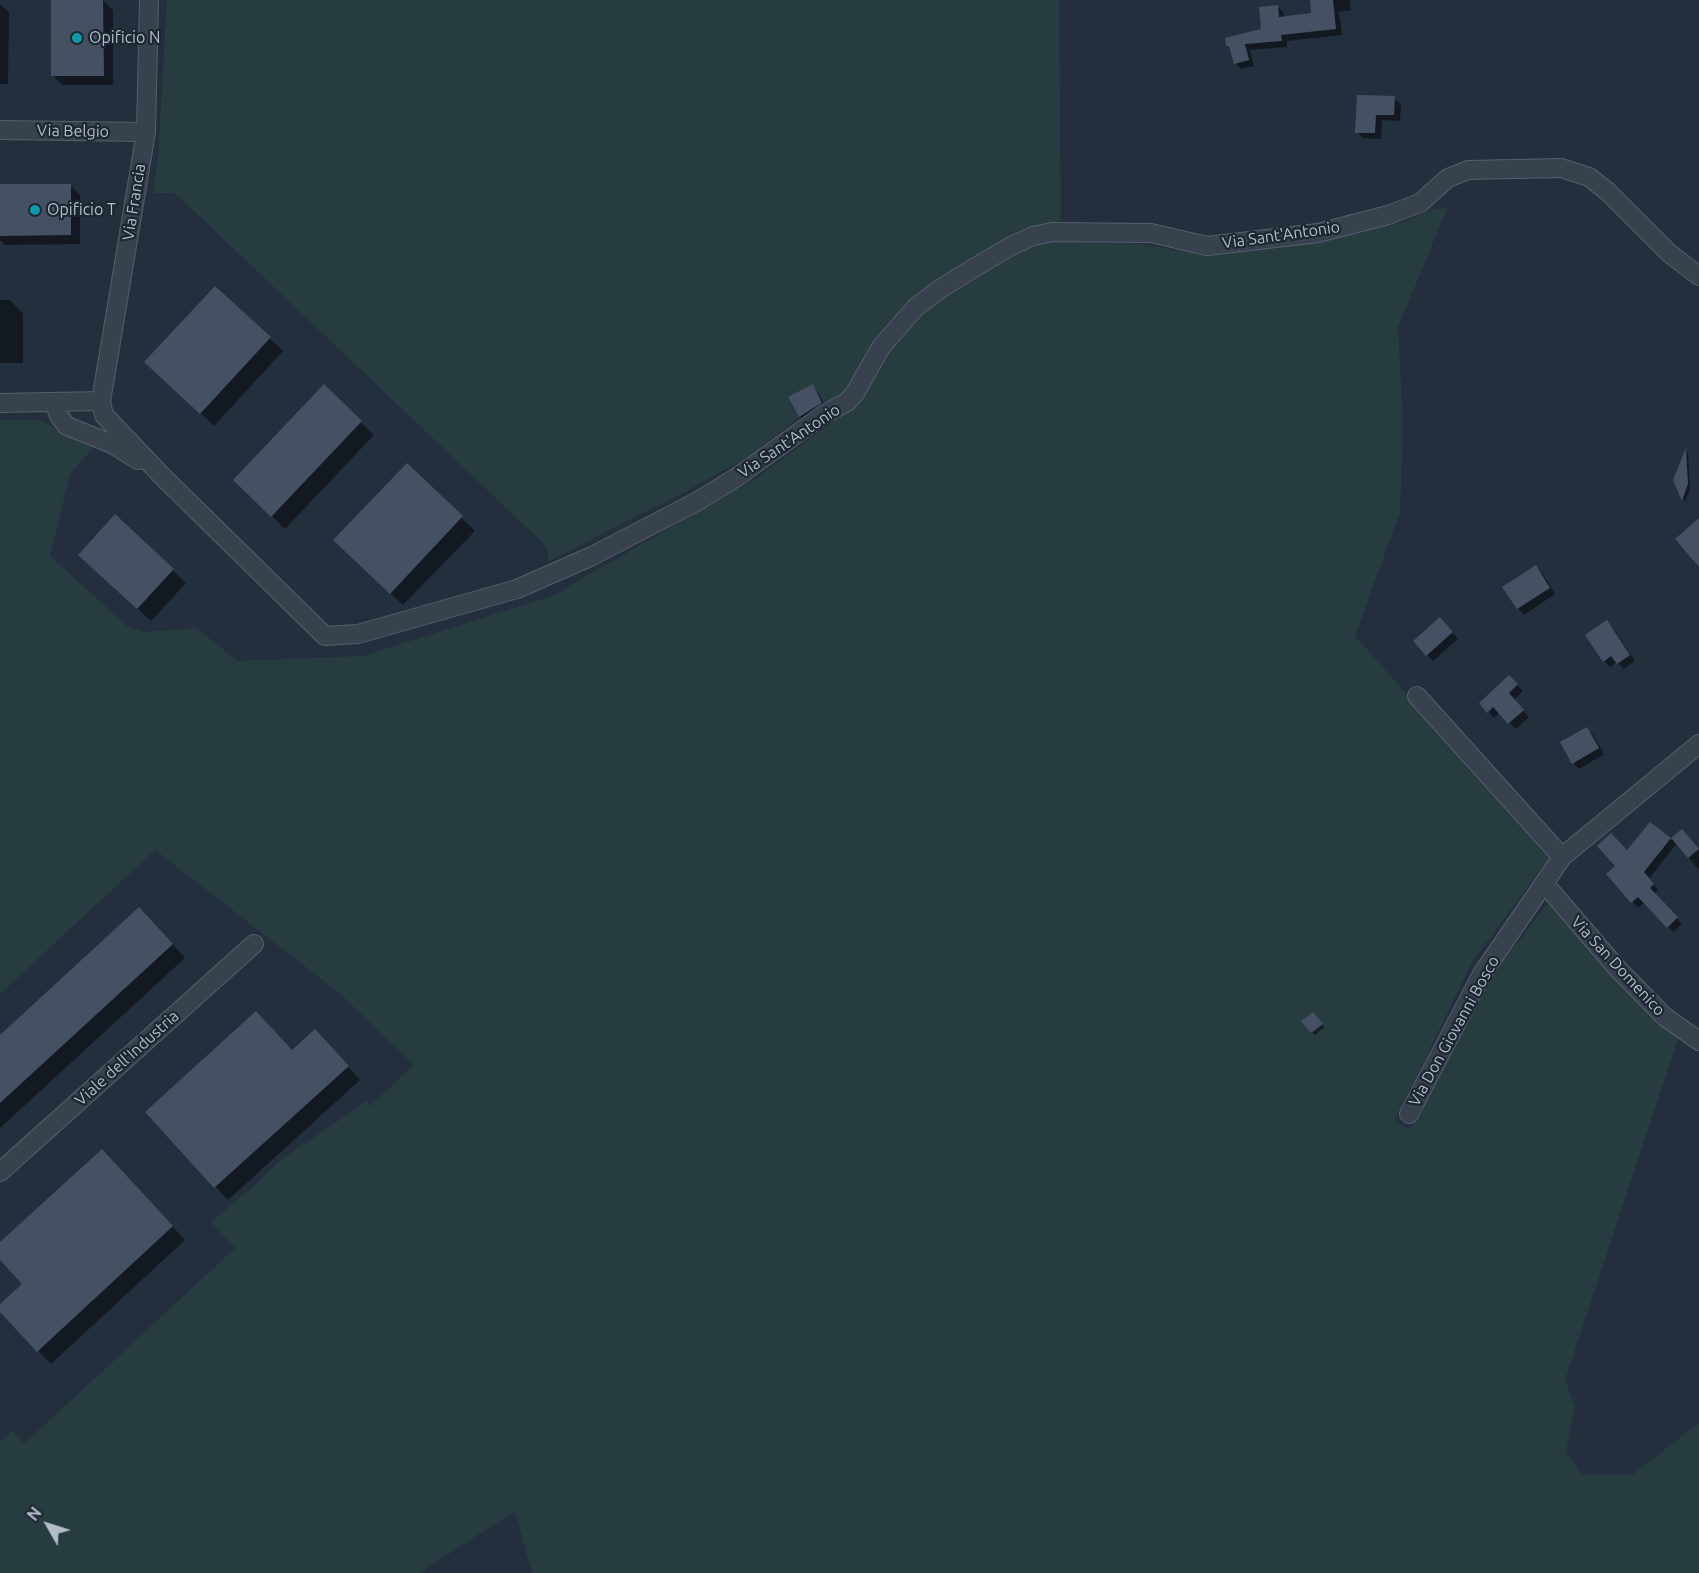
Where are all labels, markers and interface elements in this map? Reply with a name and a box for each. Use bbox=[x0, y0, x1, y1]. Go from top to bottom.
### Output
place label: Opificio N bbox=[89, 28, 160, 48]
marker: Opificio N bbox=[70, 31, 84, 45]
street label: Via Belgio bbox=[37, 121, 109, 141]
street label: Via Francia bbox=[118, 162, 150, 242]
place label: Opificio T bbox=[47, 200, 116, 220]
marker: Opificio T bbox=[28, 203, 42, 217]
street label: Via Sant'Antonio bbox=[1221, 217, 1341, 253]
street label: Via Sant'Antonio bbox=[734, 400, 844, 482]
street label: Via San Domenico bbox=[1567, 912, 1669, 1020]
street label: Via Don Giovanni Bosco bbox=[1405, 953, 1503, 1109]
street label: Viale dell'Industria bbox=[71, 1006, 183, 1110]
north arrow bbox=[18, 1495, 78, 1555]
text: N bbox=[23, 1503, 45, 1524]

